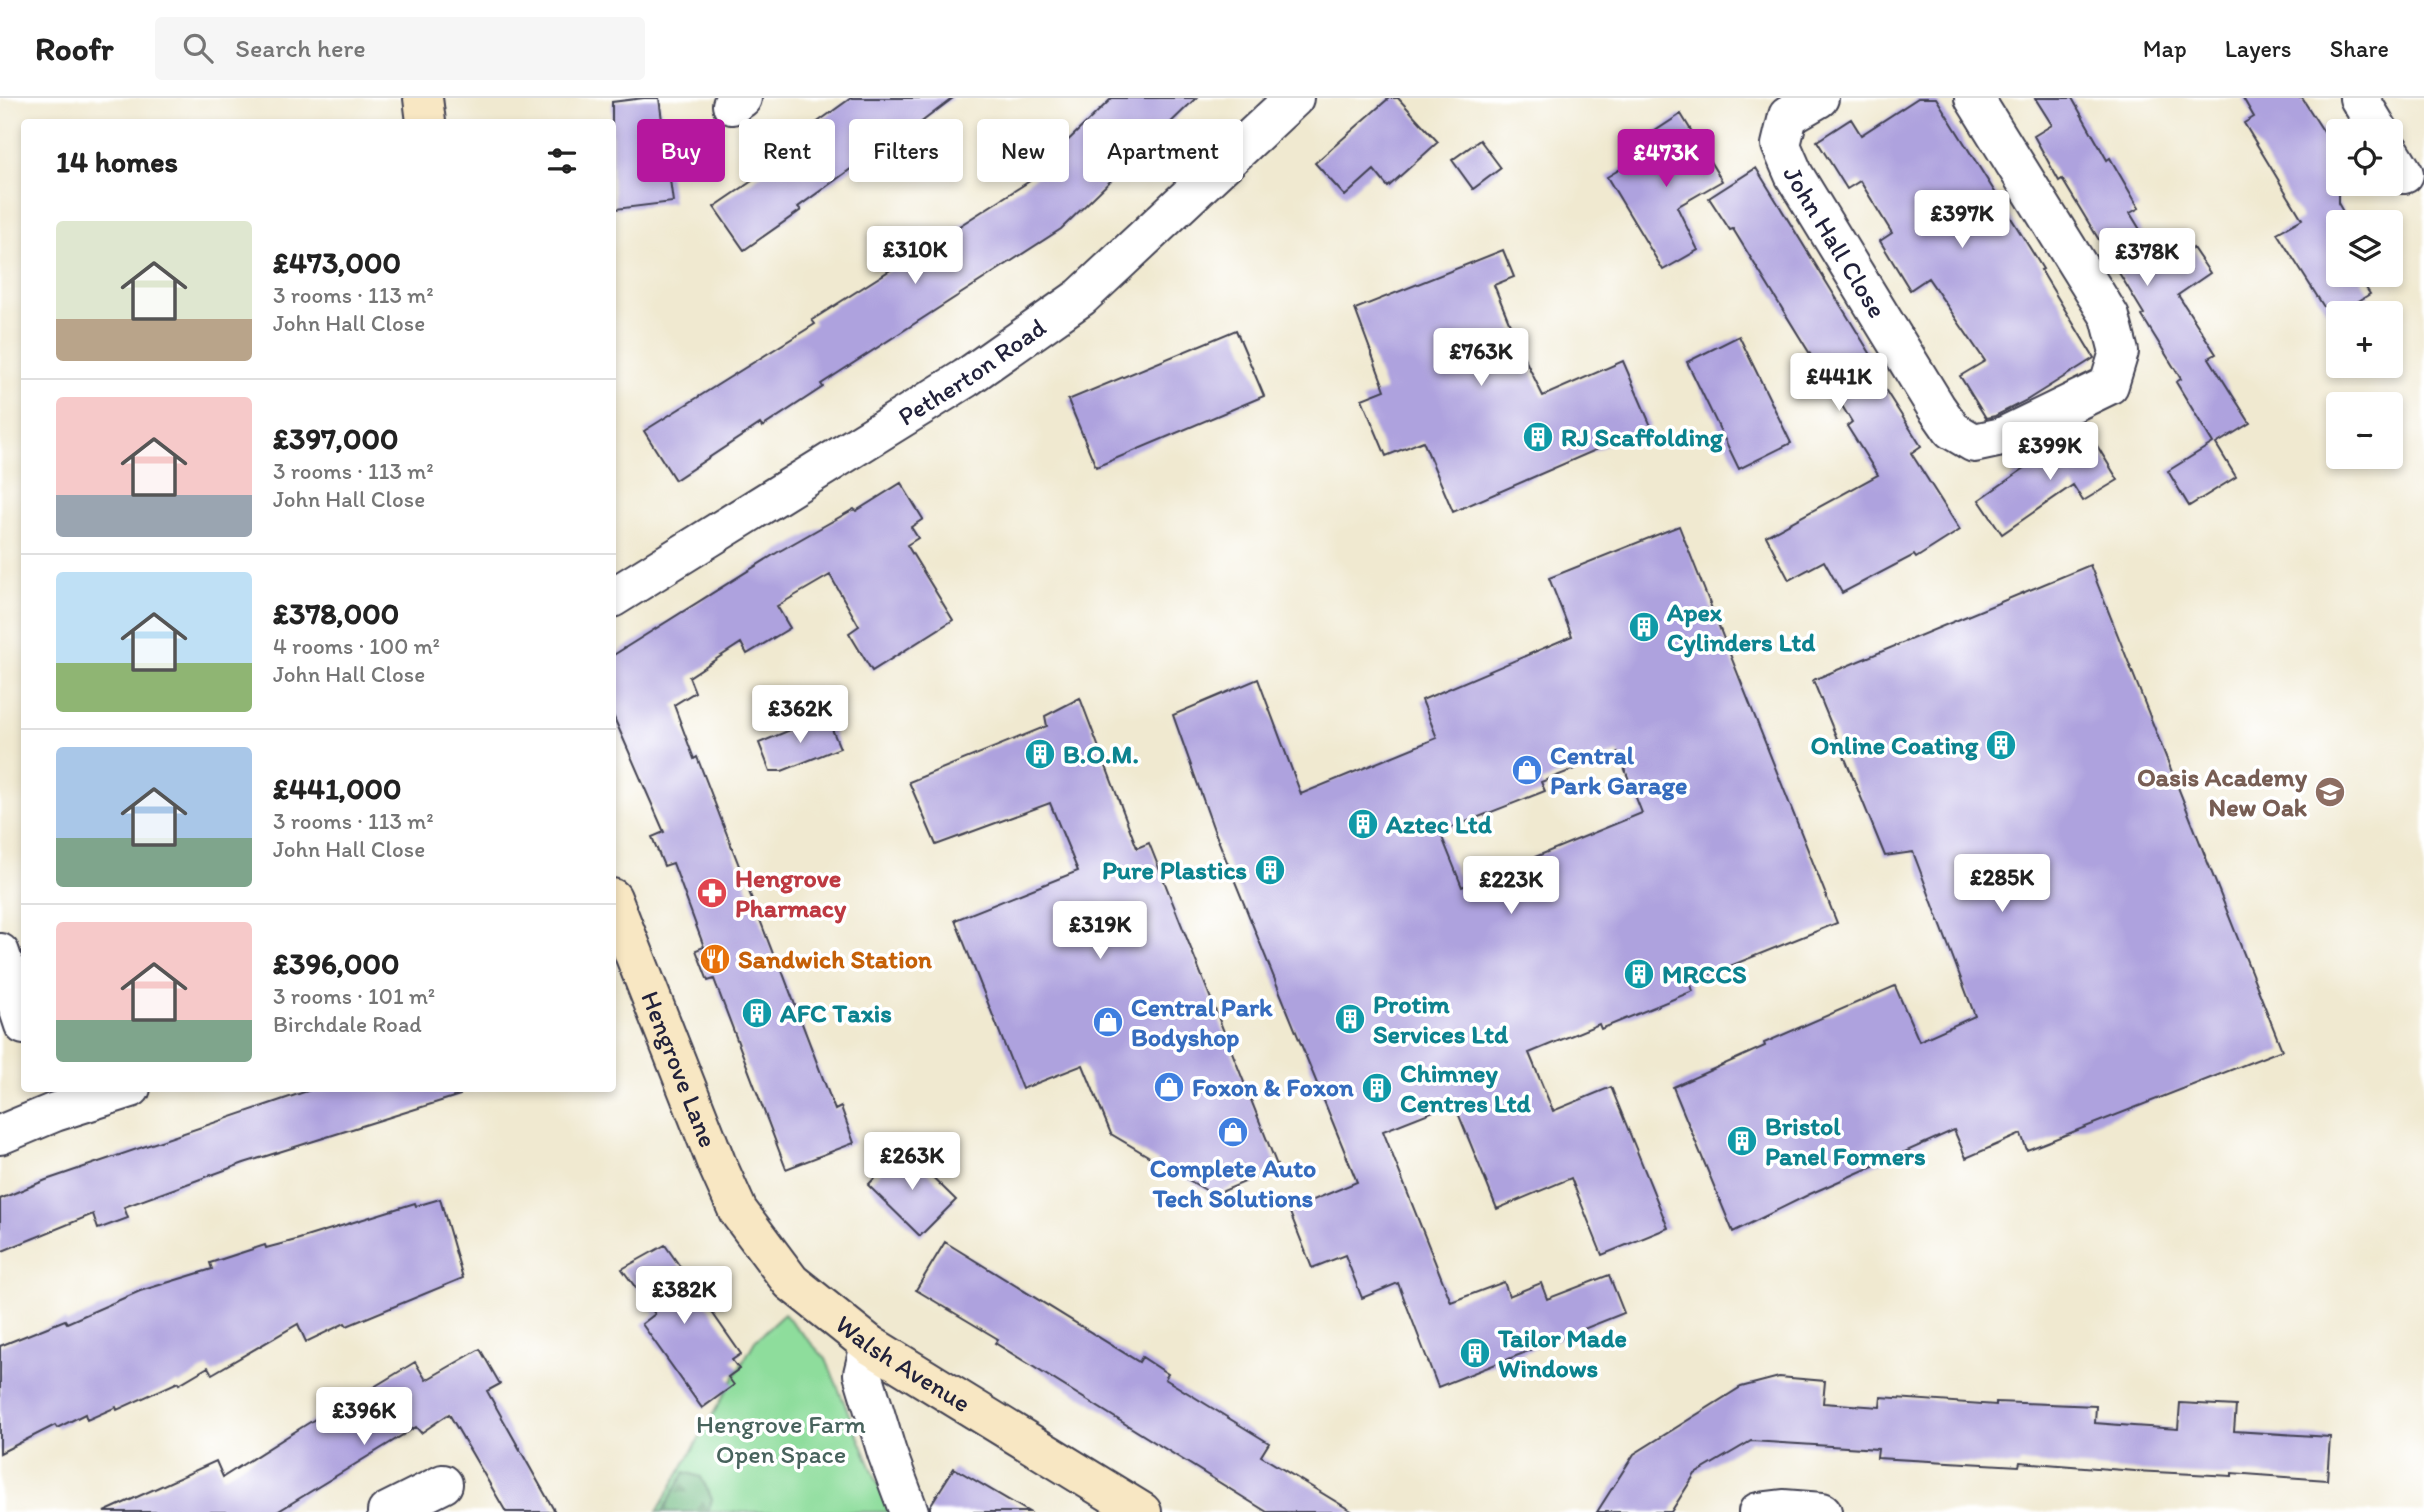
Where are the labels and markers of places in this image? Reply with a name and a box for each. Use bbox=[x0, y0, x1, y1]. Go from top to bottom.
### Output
pin: £473K bbox=[1617, 130, 1715, 189]
pin: £397K bbox=[1913, 190, 2011, 250]
pin: £310K bbox=[866, 226, 964, 286]
pin: £378K bbox=[2098, 228, 2196, 288]
pin: £763K bbox=[1432, 328, 1530, 388]
pin: £441K bbox=[1790, 354, 1888, 413]
building icon: RJ Scaffolding bbox=[1521, 420, 1555, 454]
place label: RJ Scaffolding bbox=[1561, 421, 1724, 453]
pin: £399K bbox=[2001, 422, 2099, 482]
place label: Apex Cylinders Ltd bbox=[1666, 596, 1816, 658]
building icon: Apex Cylinders Ltd bbox=[1627, 610, 1661, 644]
pin: £362K bbox=[751, 686, 849, 745]
building icon: Online Coating bbox=[1984, 728, 2018, 762]
place label: Online Coating bbox=[1811, 729, 1979, 761]
building icon: B.O.M. bbox=[1023, 737, 1057, 771]
place label: B.O.M. bbox=[1063, 738, 1139, 770]
place label: Central Park Garage bbox=[1550, 739, 1687, 801]
shop icon: Central Park Garage bbox=[1510, 753, 1544, 787]
place label: Oasis Academy New Oak bbox=[2137, 761, 2308, 823]
school or university icon: Oasis Academy New Oak bbox=[2313, 775, 2347, 809]
building icon: Aztec Ltd bbox=[1346, 807, 1380, 841]
place label: Aztec Ltd bbox=[1385, 808, 1493, 840]
building icon: Pure Plastics bbox=[1253, 853, 1287, 887]
place label: Pure Plastics bbox=[1102, 854, 1247, 886]
pin: £285K bbox=[1953, 854, 2051, 914]
pin: £223K bbox=[1462, 856, 1560, 916]
place label: Hengrove Pharmacy bbox=[735, 862, 847, 924]
pharmacy icon: Hengrove Pharmacy bbox=[695, 876, 729, 910]
pin: £319K bbox=[1051, 902, 1149, 961]
restaurant icon: Sandwich Station bbox=[698, 942, 732, 976]
place label: Sandwich Station bbox=[738, 943, 932, 975]
building icon: MRCCS bbox=[1622, 957, 1656, 991]
place label: MRCCS bbox=[1662, 958, 1747, 990]
place label: Protim Services Ltd bbox=[1373, 988, 1509, 1050]
place label: Central Park Bodyshop bbox=[1131, 991, 1273, 1053]
building icon: AFC Taxis bbox=[740, 996, 774, 1030]
place label: AFC Taxis bbox=[779, 997, 892, 1029]
building icon: Protim Services Ltd bbox=[1333, 1002, 1367, 1036]
shop icon: Central Park Bodyshop bbox=[1091, 1005, 1125, 1039]
place label: Chimney Centres Ltd bbox=[1400, 1057, 1531, 1119]
shop icon: Foxon & Foxon bbox=[1152, 1070, 1186, 1104]
place label: Foxon & Foxon bbox=[1192, 1071, 1354, 1103]
building icon: Chimney Centres Ltd bbox=[1360, 1071, 1394, 1105]
place label: Bristol Panel Formers bbox=[1765, 1110, 1926, 1172]
shop icon: Complete Auto Tech Solutions bbox=[1216, 1115, 1250, 1149]
building icon: Bristol Panel Formers bbox=[1725, 1124, 1759, 1158]
pin: £263K bbox=[863, 1132, 961, 1192]
place label: Complete Auto Tech Solutions bbox=[1150, 1152, 1316, 1214]
pin: £382K bbox=[635, 1266, 733, 1326]
place label: Tailor Made Windows bbox=[1497, 1322, 1627, 1384]
building icon: Tailor Made Windows bbox=[1458, 1336, 1492, 1370]
pin: £396K bbox=[315, 1388, 413, 1447]

